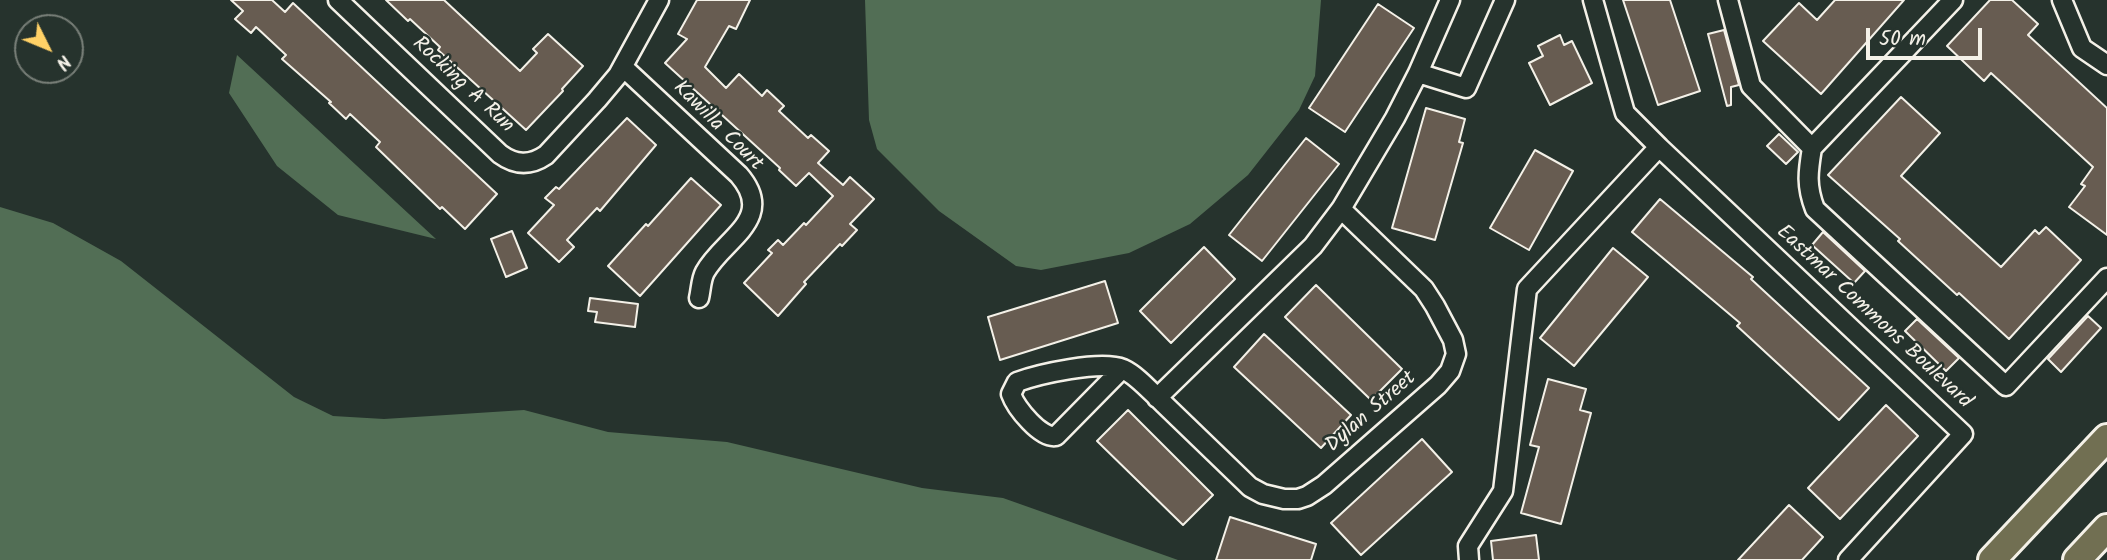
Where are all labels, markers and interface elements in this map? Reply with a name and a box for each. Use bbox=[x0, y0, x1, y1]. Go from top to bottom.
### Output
north arrow bbox=[14, 14, 84, 84]
scale bar bbox=[1869, 14, 1984, 58]
text: 50 m bbox=[1879, 23, 1926, 56]
street label: Rocking A Run bbox=[406, 32, 518, 140]
text: N bbox=[48, 47, 78, 77]
street label: Kawilla Court bbox=[667, 77, 767, 177]
street label: Eastmar Commons Boulevard bbox=[1770, 221, 1976, 415]
street label: Dylan Street bbox=[1322, 367, 1422, 459]

